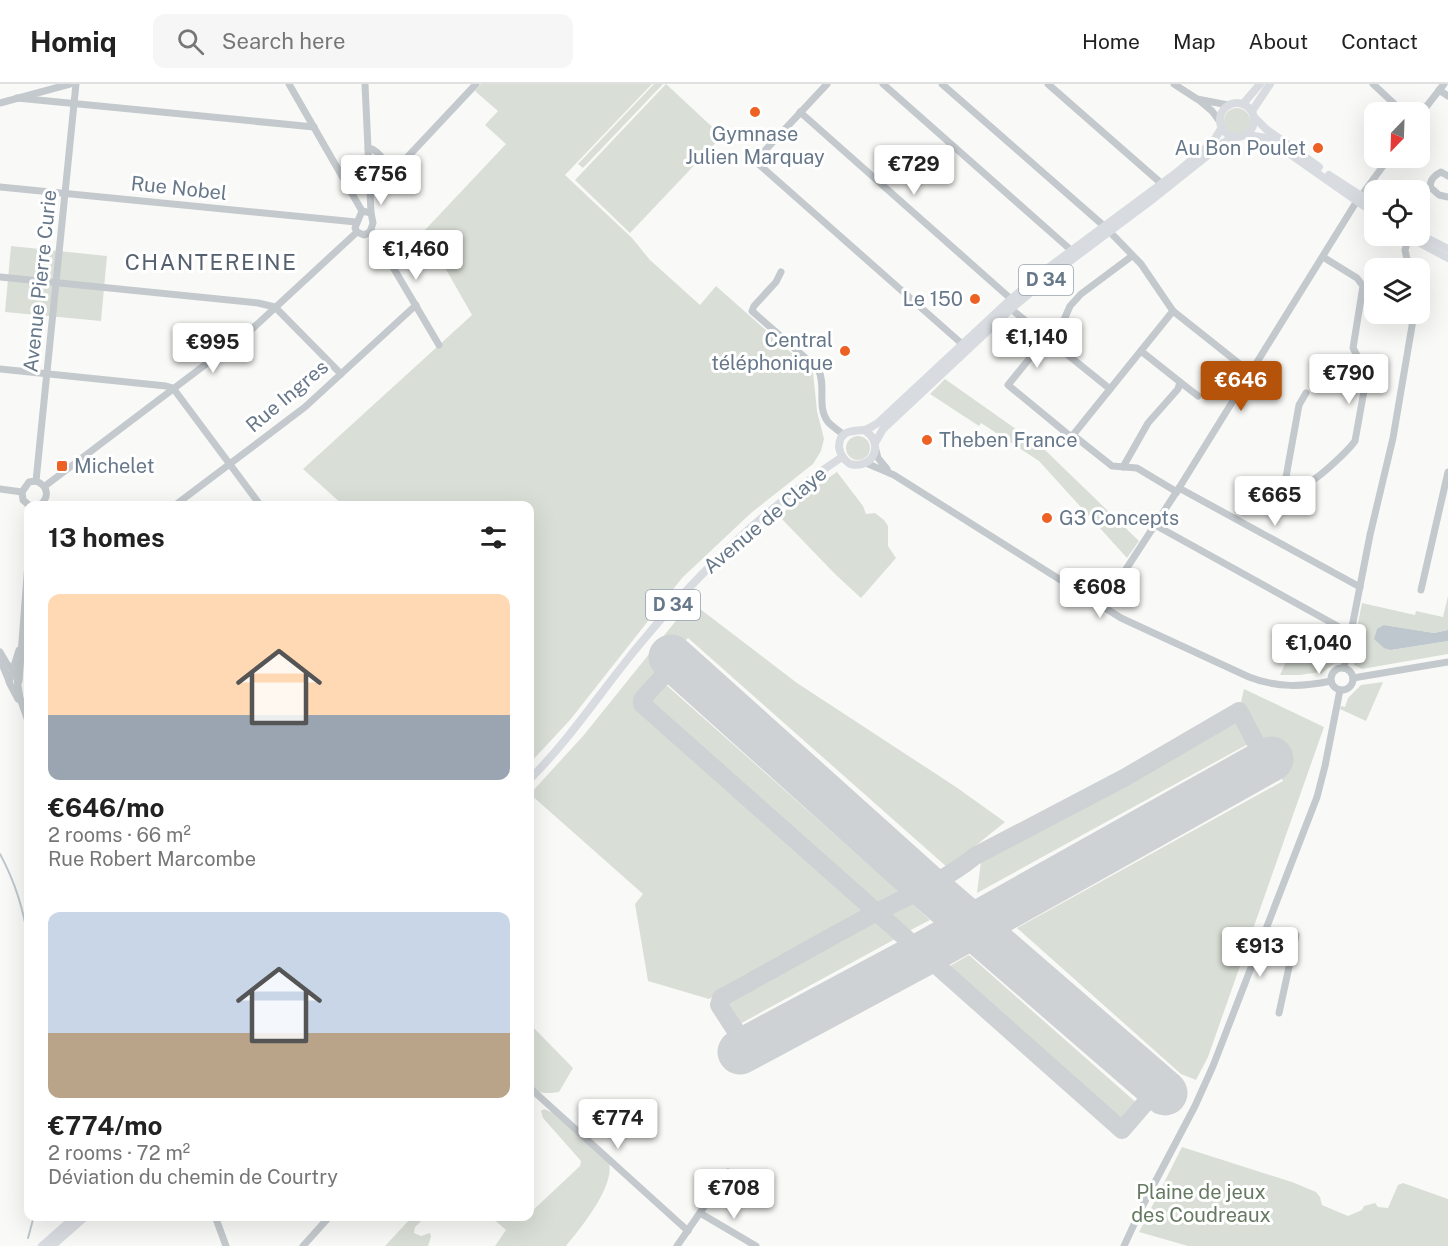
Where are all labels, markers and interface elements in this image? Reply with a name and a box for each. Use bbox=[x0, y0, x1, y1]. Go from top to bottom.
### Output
search box bbox=[153, 14, 573, 68]
text: Homiq bbox=[30, 25, 117, 58]
icon: search bbox=[174, 25, 207, 58]
text: Search here bbox=[222, 28, 345, 54]
text: Home bbox=[1082, 29, 1140, 54]
text: Map bbox=[1173, 29, 1216, 54]
text: About bbox=[1249, 29, 1308, 54]
text: Contact bbox=[1341, 29, 1418, 54]
north arrow bbox=[1364, 102, 1430, 168]
map controls bbox=[1364, 102, 1430, 324]
marker: Gymnase Julien Marquay bbox=[748, 105, 762, 119]
place label: Gymnase Julien Marquay bbox=[685, 122, 825, 169]
place label: Au Bon Poulet bbox=[1175, 136, 1306, 160]
marker: Au Bon Poulet bbox=[1311, 141, 1325, 155]
pin: €729 bbox=[878, 145, 950, 196]
text: €729 bbox=[888, 152, 940, 176]
pin: €756 bbox=[345, 155, 417, 206]
text: €756 bbox=[355, 162, 407, 186]
street label: Rue Nobel bbox=[130, 171, 228, 205]
button: locate bbox=[1364, 180, 1430, 246]
street label: Avenue Pierre Curie bbox=[18, 188, 62, 374]
pin: €1,460 bbox=[367, 230, 465, 281]
text: €1,460 bbox=[383, 237, 449, 261]
district label: CHANTEREINE bbox=[125, 249, 297, 275]
button: layers bbox=[1364, 258, 1430, 324]
road number: D 34 bbox=[1019, 265, 1073, 295]
place label: Le 150 bbox=[903, 287, 963, 311]
marker: Le 150 bbox=[968, 292, 982, 306]
pin: €1,140 bbox=[988, 318, 1086, 369]
pin: €995 bbox=[177, 323, 249, 374]
text: €1,140 bbox=[1006, 325, 1068, 349]
place label: Central téléphonique bbox=[711, 328, 833, 375]
text: €995 bbox=[187, 330, 239, 354]
marker: Central téléphonique bbox=[838, 344, 852, 358]
pin: €790 bbox=[1313, 354, 1385, 405]
street label: Rue Ingres bbox=[241, 355, 333, 437]
pin: €646 bbox=[1205, 361, 1277, 412]
text: €790 bbox=[1323, 361, 1375, 385]
text: €646 bbox=[1215, 368, 1267, 392]
place label: Theben France bbox=[939, 428, 1077, 452]
marker: Theben France bbox=[920, 433, 934, 447]
place label: Michelet bbox=[74, 454, 154, 478]
marker: Michelet bbox=[55, 459, 69, 473]
street label: Avenue de Claye bbox=[699, 461, 831, 579]
pin: €665 bbox=[1239, 476, 1311, 527]
text: €665 bbox=[1249, 483, 1301, 507]
place label: G3 Concepts bbox=[1059, 506, 1179, 530]
marker: G3 Concepts bbox=[1040, 511, 1054, 525]
icon: filters bbox=[477, 521, 510, 554]
text: 13 homes bbox=[48, 522, 165, 553]
pin: €608 bbox=[1064, 568, 1136, 619]
text: €608 bbox=[1074, 575, 1126, 599]
road number: D 34 bbox=[646, 590, 700, 620]
pin: €1,040 bbox=[1270, 624, 1368, 675]
text: €1,040 bbox=[1286, 631, 1352, 655]
icon: home bbox=[225, 633, 333, 741]
text: €646/mo bbox=[48, 792, 164, 823]
text: 2 rooms · 66 m² bbox=[48, 823, 191, 847]
text: Rue Robert Marcombe bbox=[48, 847, 256, 871]
pin: €913 bbox=[1224, 927, 1296, 978]
text: €913 bbox=[1236, 934, 1284, 958]
icon: home bbox=[225, 951, 333, 1059]
pin: €774 bbox=[582, 1099, 654, 1150]
text: €774 bbox=[592, 1106, 644, 1130]
text: €774/mo bbox=[48, 1110, 163, 1141]
text: 2 rooms · 72 m² bbox=[48, 1141, 190, 1165]
text: Déviation du chemin de Courtry bbox=[48, 1165, 338, 1189]
pin: €708 bbox=[698, 1169, 770, 1220]
text: €708 bbox=[708, 1176, 760, 1200]
park label: Plaine de jeux des Coudreaux bbox=[1131, 1180, 1271, 1227]

